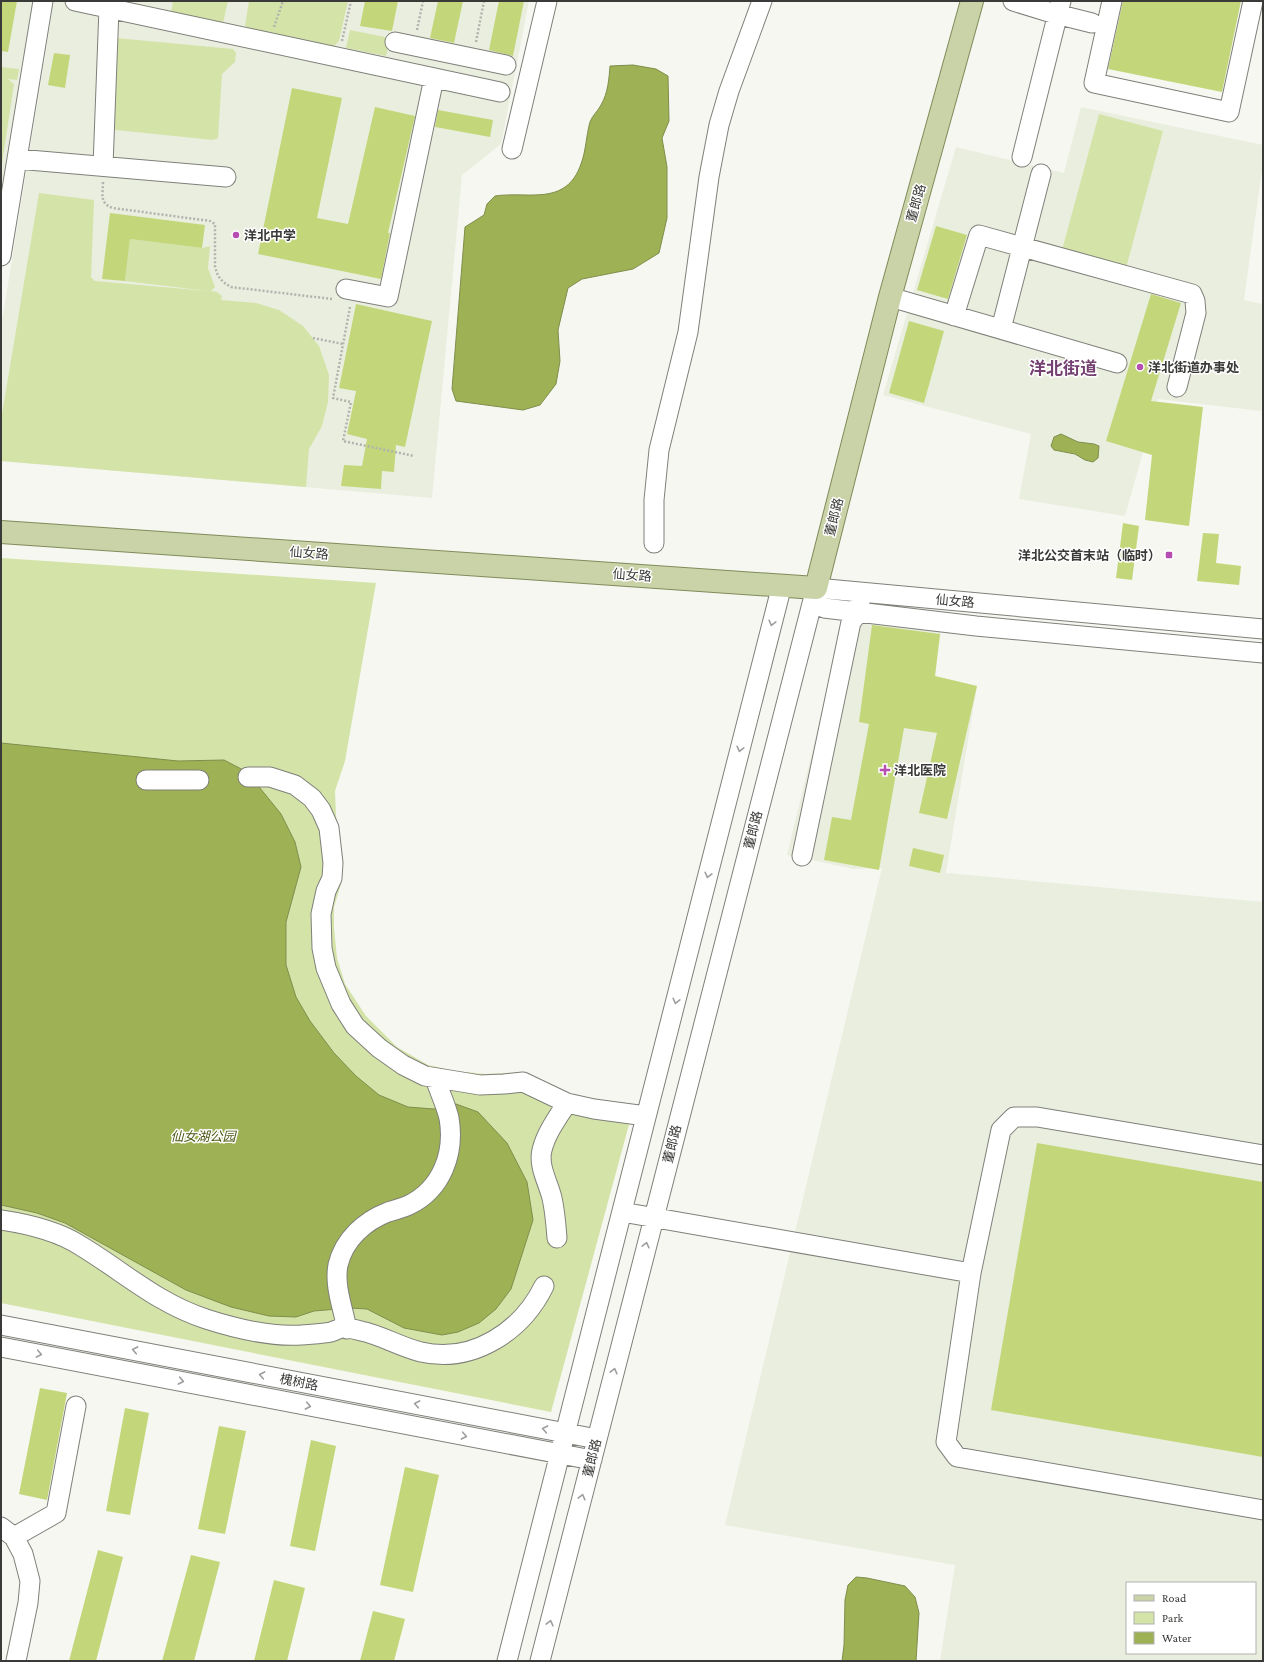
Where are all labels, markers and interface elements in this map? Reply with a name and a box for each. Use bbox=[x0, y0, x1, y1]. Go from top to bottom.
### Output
street label: 董郎路 bbox=[903, 182, 929, 224]
place label: 洋北中学 bbox=[244, 228, 296, 243]
marker: 洋北中学 bbox=[231, 230, 241, 240]
district label: 洋北街道 bbox=[1029, 359, 1097, 378]
place label: 洋北街道办事处 bbox=[1148, 360, 1239, 375]
marker: 洋北街道办事处 bbox=[1135, 362, 1145, 372]
street label: 董郎路 bbox=[822, 496, 846, 538]
street label: 仙女路 bbox=[289, 544, 329, 562]
place label: 洋北公交首末站（临时） bbox=[1018, 548, 1161, 563]
marker: 洋北公交首末站（临时） bbox=[1164, 550, 1174, 560]
street label: 仙女路 bbox=[612, 566, 652, 584]
street label: 仙女路 bbox=[935, 592, 975, 610]
one-way arrow bbox=[769, 620, 777, 626]
one-way arrow bbox=[736, 745, 745, 752]
place label: 洋北医院 bbox=[894, 763, 946, 778]
marker: 洋北医院 bbox=[879, 764, 891, 776]
street label: 董郎路 bbox=[741, 809, 765, 851]
one-way arrow bbox=[704, 871, 713, 878]
one-way arrow bbox=[672, 998, 680, 1004]
street label: 董郎路 bbox=[660, 1123, 684, 1165]
park label: 仙女湖公园 bbox=[170, 1129, 237, 1144]
one-way arrow bbox=[642, 1242, 650, 1249]
one-way arrow bbox=[131, 1347, 138, 1355]
one-way arrow bbox=[36, 1350, 42, 1358]
one-way arrow bbox=[610, 1368, 618, 1375]
one-way arrow bbox=[259, 1371, 265, 1379]
street label: 槐树路 bbox=[278, 1371, 320, 1393]
one-way arrow bbox=[178, 1377, 184, 1385]
one-way arrow bbox=[305, 1401, 312, 1410]
one-way arrow bbox=[414, 1401, 421, 1409]
one-way arrow bbox=[542, 1425, 548, 1434]
one-way arrow bbox=[460, 1431, 467, 1439]
street label: 董郎路 bbox=[580, 1437, 604, 1479]
one-way arrow bbox=[577, 1494, 586, 1501]
legend bbox=[1126, 1582, 1256, 1654]
text: Road bbox=[1162, 1591, 1187, 1605]
text: Park bbox=[1162, 1611, 1184, 1625]
one-way arrow bbox=[545, 1620, 554, 1627]
text: Water bbox=[1162, 1631, 1192, 1645]

